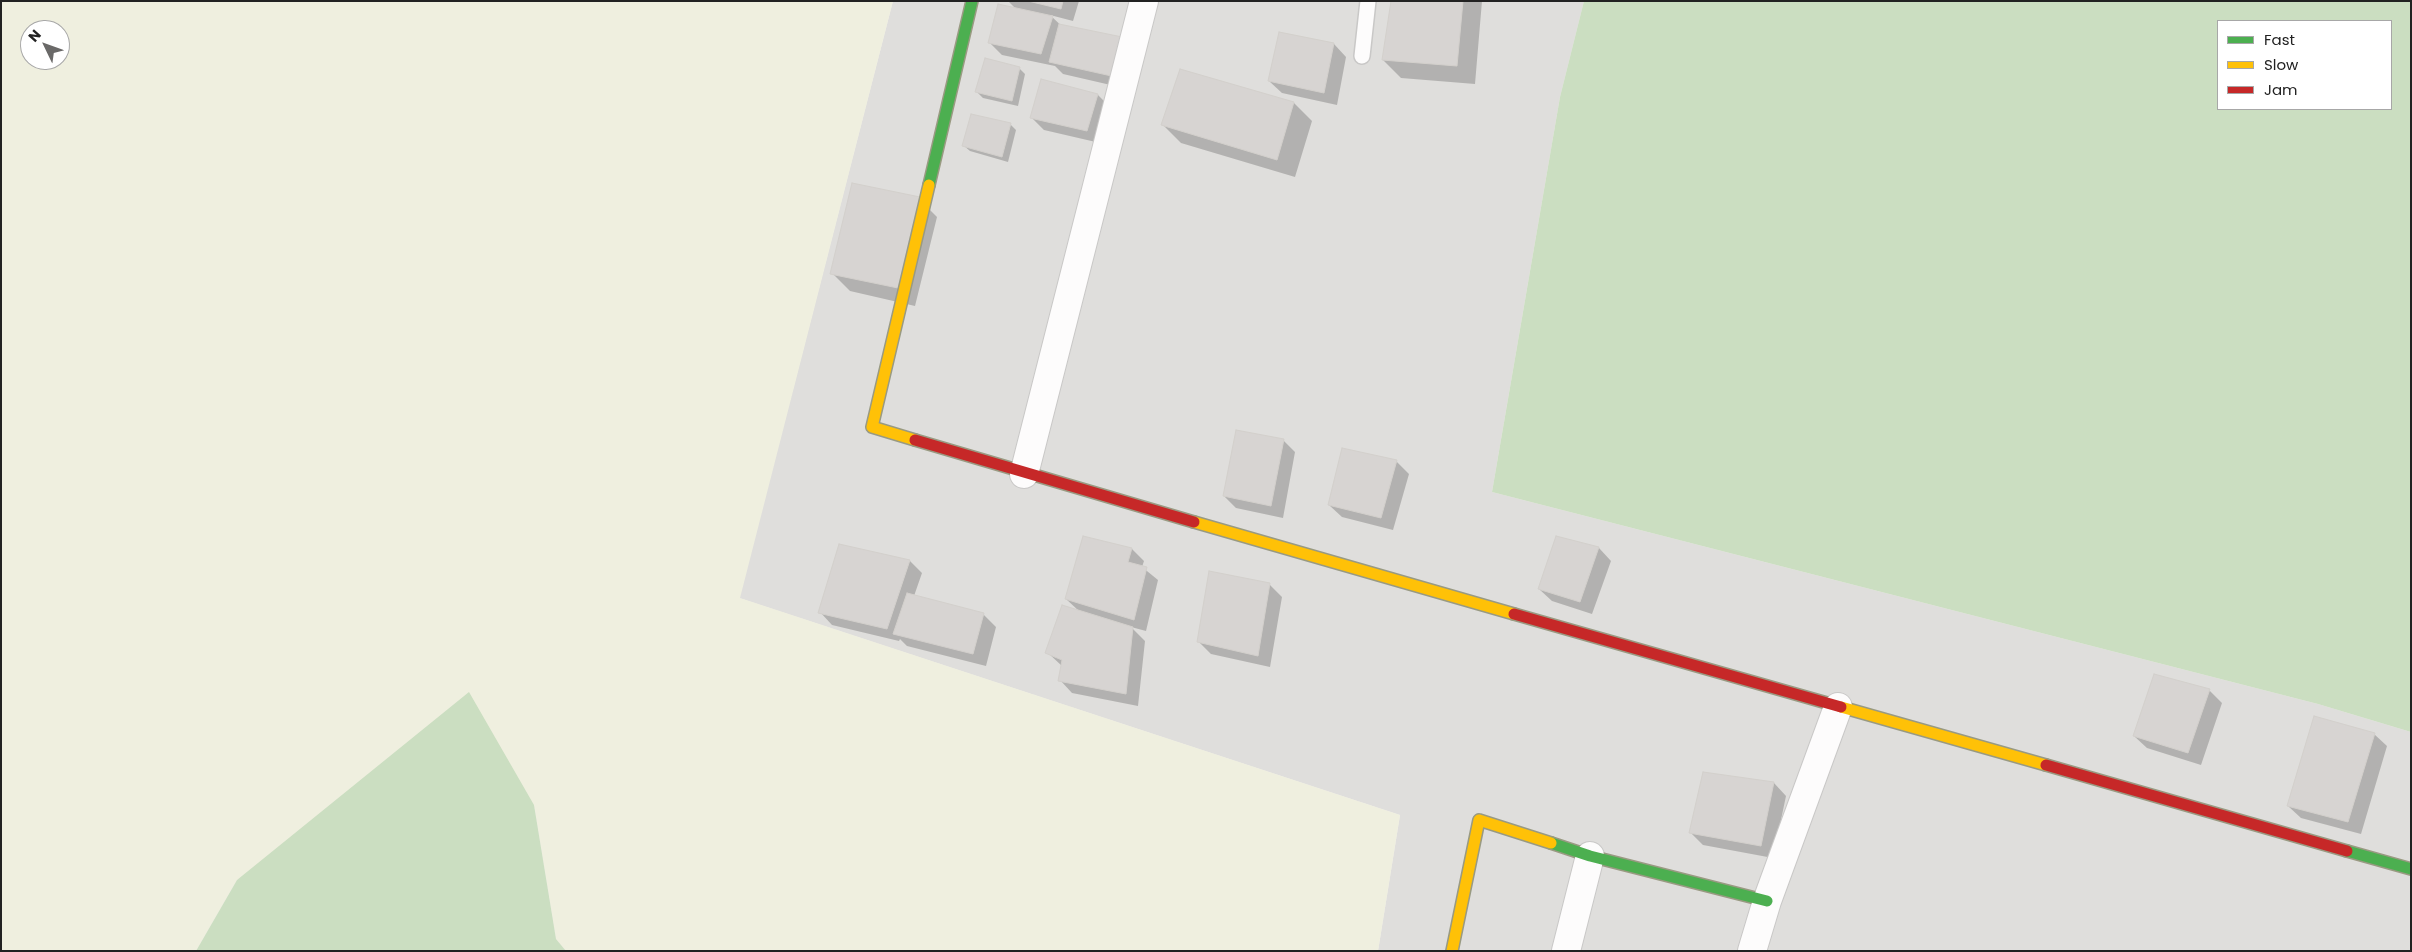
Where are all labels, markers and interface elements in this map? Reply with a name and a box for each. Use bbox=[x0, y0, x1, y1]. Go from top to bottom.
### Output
north arrow bbox=[20, 20, 70, 70]
legend bbox=[2217, 20, 2392, 110]
text: N bbox=[24, 25, 46, 46]
text: Fast bbox=[2264, 29, 2295, 50]
text: Slow bbox=[2264, 54, 2298, 75]
text: Jam bbox=[2264, 79, 2298, 100]

